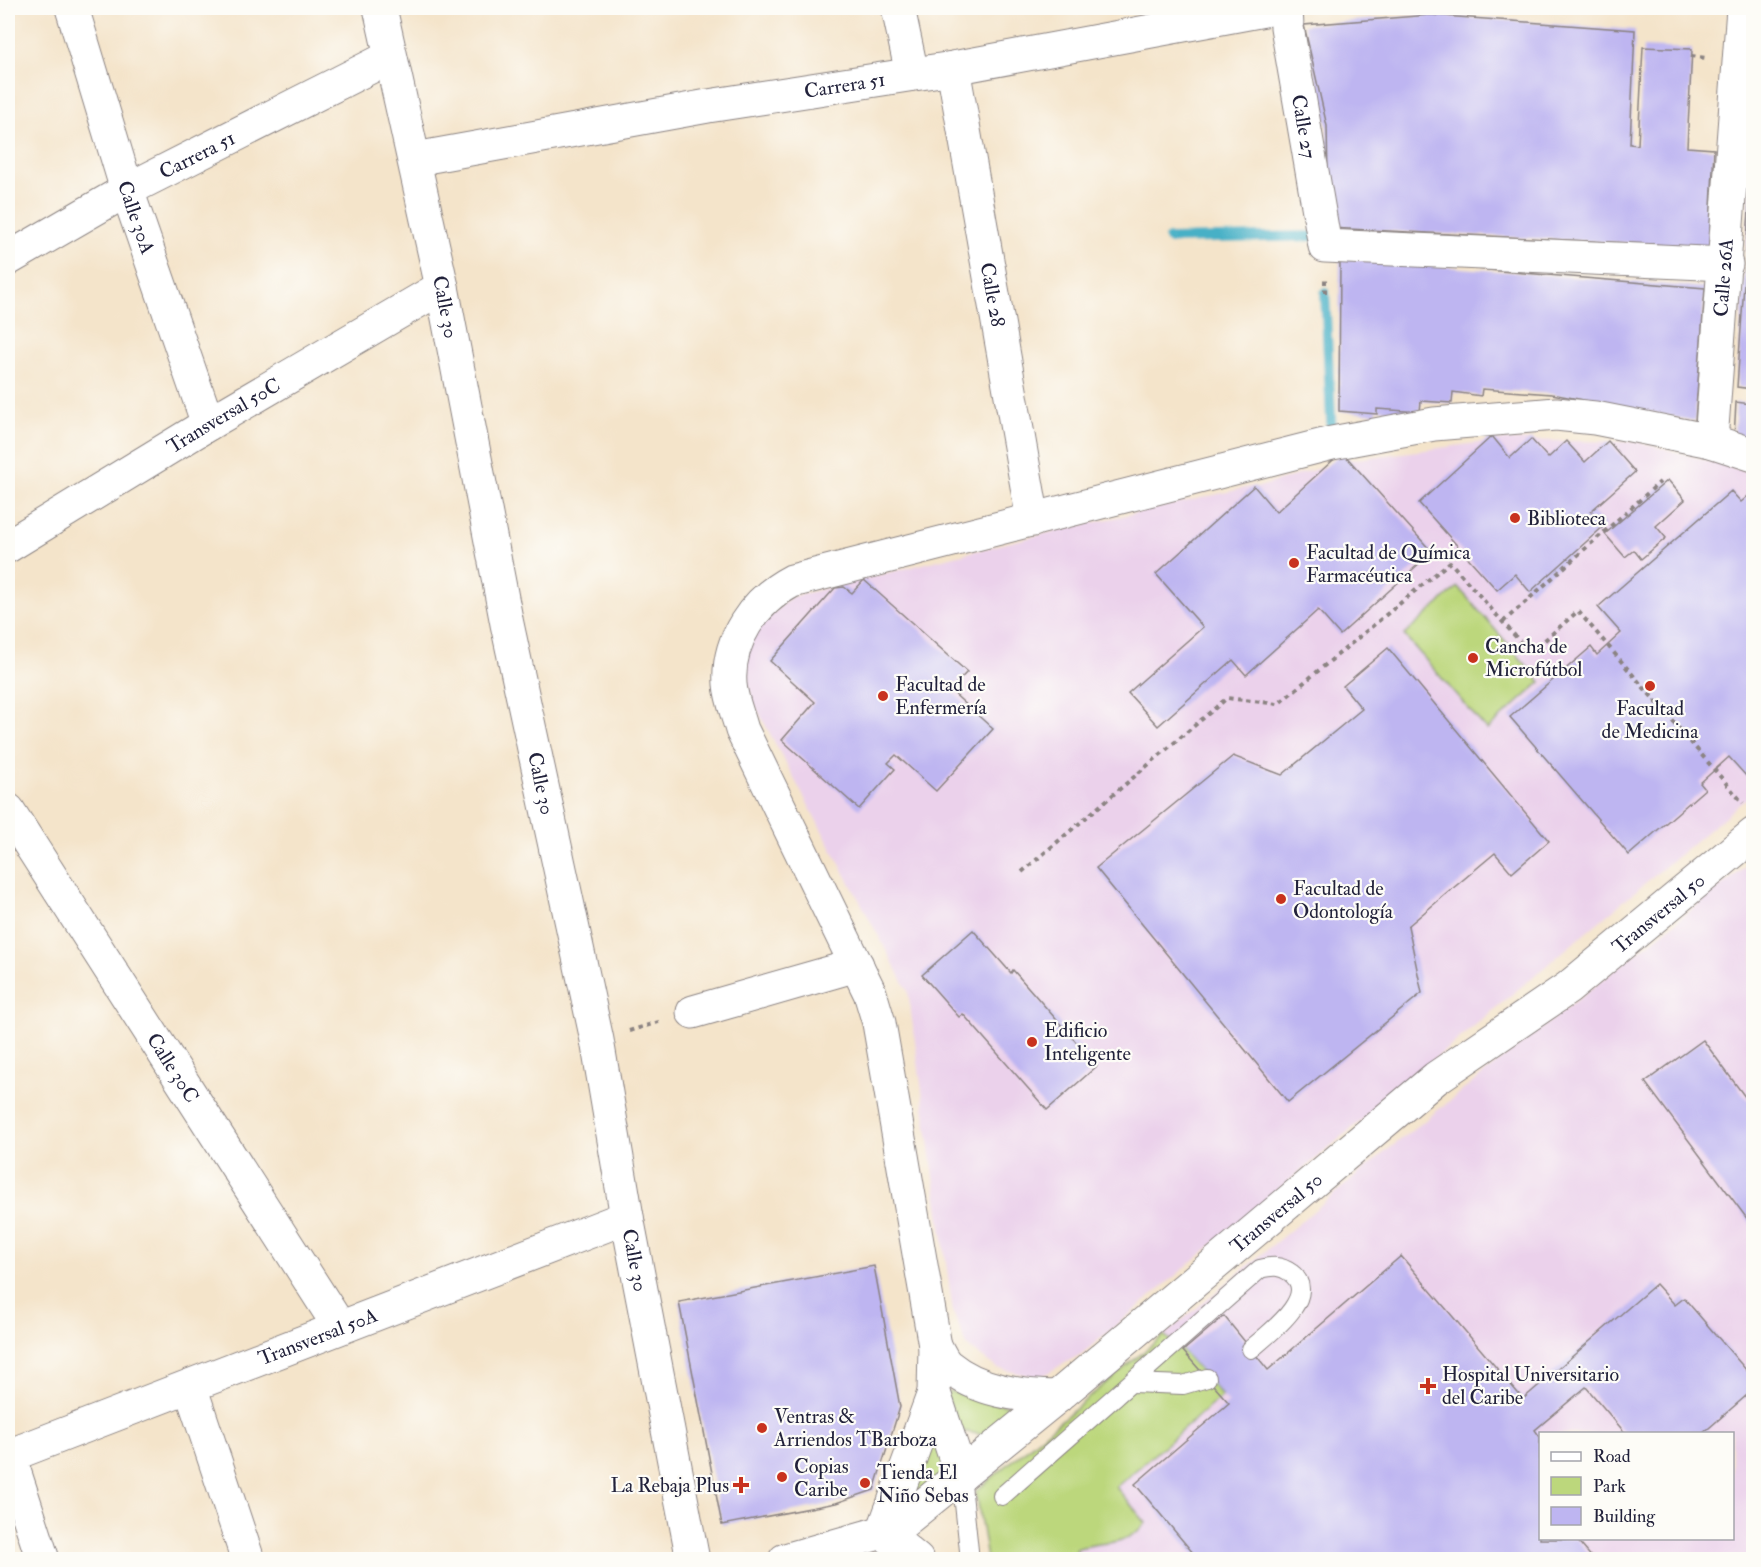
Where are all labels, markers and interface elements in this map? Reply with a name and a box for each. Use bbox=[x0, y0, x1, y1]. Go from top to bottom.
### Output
street label: Carrera 51 bbox=[802, 67, 887, 104]
street label: Calle 27 bbox=[1286, 92, 1322, 161]
street label: Carrera 51 bbox=[155, 125, 239, 185]
street label: Calle 30A bbox=[112, 178, 160, 258]
street label: Calle 26A bbox=[1708, 237, 1739, 318]
street label: Calle 28 bbox=[975, 260, 1011, 329]
street label: Calle 30 bbox=[427, 273, 464, 340]
street label: Transversal 50C bbox=[162, 372, 285, 459]
place label: Biblioteca bbox=[1527, 506, 1607, 531]
marker: Biblioteca bbox=[1508, 511, 1522, 525]
place label: Facultad de Química Farmacéutica bbox=[1306, 540, 1471, 588]
marker: Facultad de Química Farmacéutica bbox=[1287, 556, 1301, 570]
place label: Cancha de Microfútbol bbox=[1485, 634, 1582, 682]
marker: Cancha de Microfútbol bbox=[1466, 651, 1480, 665]
place label: Facultad de Enfermería bbox=[895, 672, 987, 720]
marker: Facultad de Medicina bbox=[1643, 679, 1657, 693]
marker: Facultad de Enfermería bbox=[876, 689, 890, 703]
place label: Facultad de Medicina bbox=[1602, 696, 1699, 744]
street label: Calle 30 bbox=[522, 750, 560, 817]
street label: Transversal 50 bbox=[1607, 868, 1710, 959]
place label: Facultad de Odontología bbox=[1293, 876, 1394, 924]
marker: Facultad de Odontología bbox=[1274, 892, 1288, 906]
place label: Edificio Inteligente bbox=[1044, 1018, 1131, 1066]
street label: Calle 30C bbox=[141, 1028, 204, 1107]
marker: Edificio Inteligente bbox=[1025, 1035, 1039, 1049]
street label: Transversal 50 bbox=[1225, 1167, 1328, 1259]
street label: Calle 30 bbox=[617, 1227, 653, 1294]
street label: Transversal 50A bbox=[255, 1302, 381, 1371]
place label: Hospital Universitario del Caribe bbox=[1442, 1362, 1619, 1410]
marker: Hospital Universitario del Caribe bbox=[1419, 1377, 1437, 1395]
place label: Ventras & Arriendos TBarboza bbox=[773, 1404, 938, 1452]
marker: Ventras & Arriendos TBarboza bbox=[755, 1421, 769, 1435]
legend bbox=[1539, 1432, 1734, 1540]
text: Road bbox=[1593, 1445, 1631, 1468]
place label: Copias Caribe bbox=[794, 1454, 849, 1502]
place label: Tienda El Niño Sebas bbox=[877, 1460, 969, 1508]
marker: Copias Caribe bbox=[775, 1470, 789, 1484]
place label: La Rebaja Plus bbox=[610, 1473, 729, 1498]
text: Park bbox=[1593, 1475, 1626, 1498]
marker: Tienda El Niño Sebas bbox=[858, 1476, 872, 1490]
marker: La Rebaja Plus bbox=[734, 1478, 748, 1492]
text: Building bbox=[1593, 1505, 1656, 1528]

